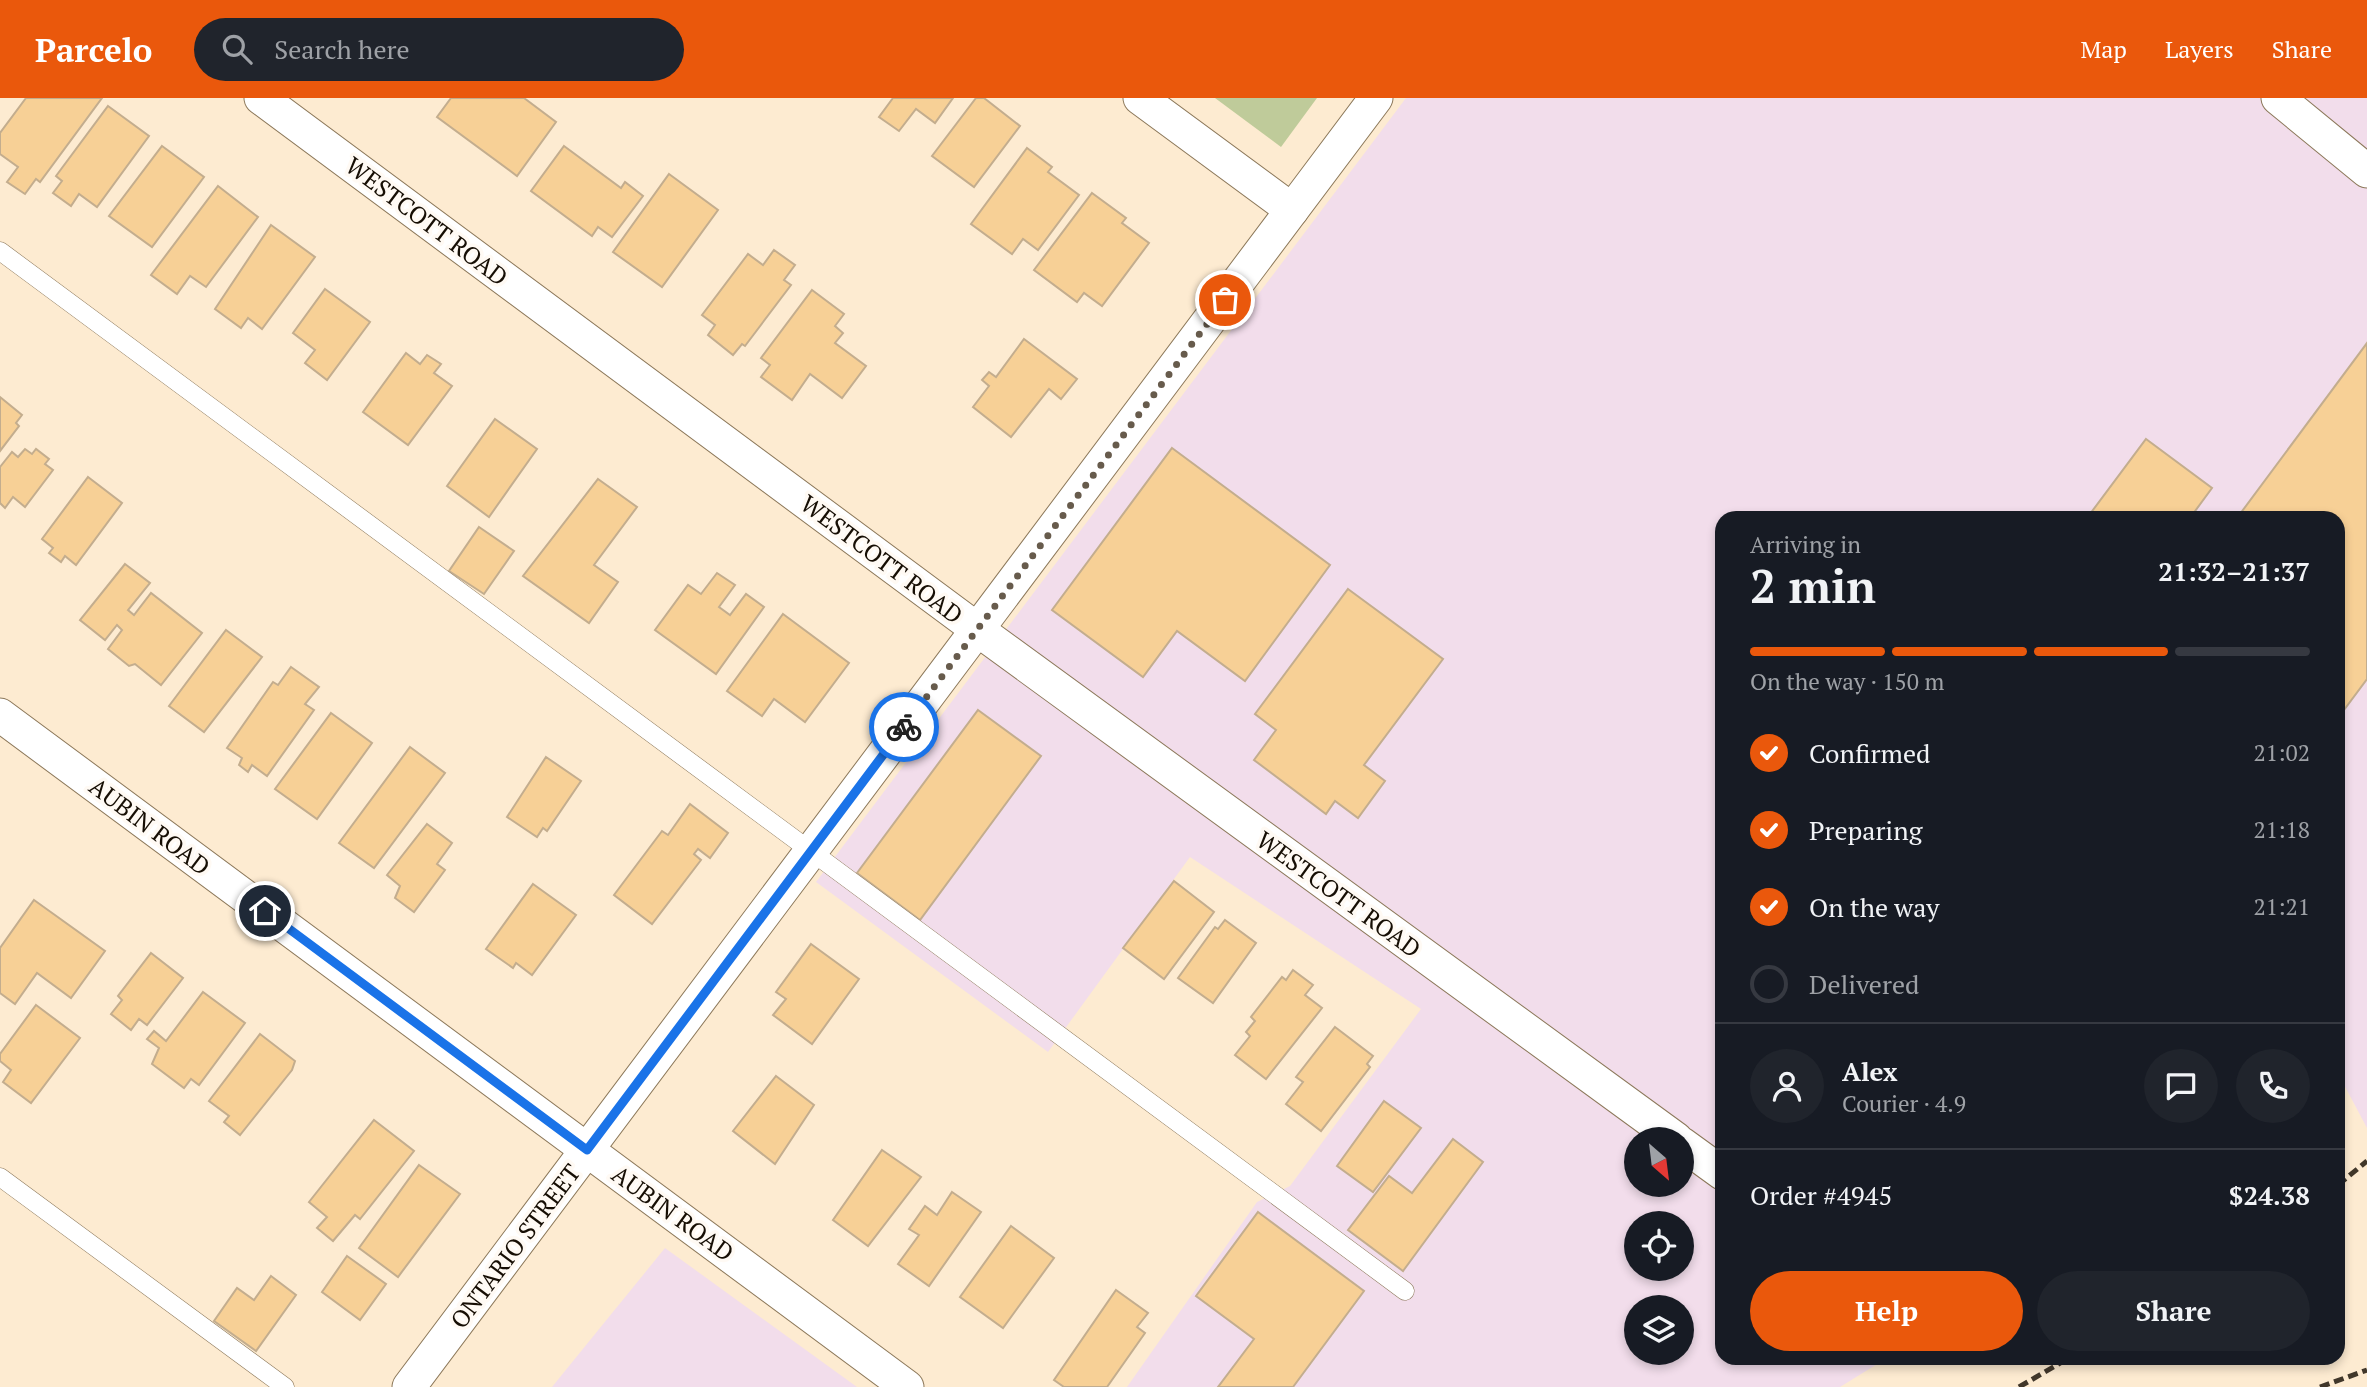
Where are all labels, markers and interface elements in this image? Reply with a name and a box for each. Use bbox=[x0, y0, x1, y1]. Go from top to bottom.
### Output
search box bbox=[194, 18, 684, 81]
text: Parcelo bbox=[35, 28, 152, 71]
icon: search bbox=[218, 30, 256, 68]
text: Search here bbox=[274, 32, 410, 66]
text: Map bbox=[2080, 33, 2127, 65]
text: Layers bbox=[2165, 33, 2234, 65]
text: Share bbox=[2272, 33, 2332, 65]
street label: WESTCOTT ROAD bbox=[339, 149, 515, 293]
pin bbox=[1195, 270, 1255, 330]
icon: bag bbox=[1206, 281, 1244, 319]
street label: WESTCOTT ROAD bbox=[794, 487, 970, 631]
text: Arriving in bbox=[1750, 529, 1861, 560]
text: 21:32–21:37 bbox=[2158, 554, 2310, 588]
text: 2 min bbox=[1750, 555, 1876, 616]
text: On the way · 150 m bbox=[1750, 666, 1944, 697]
courier bbox=[869, 692, 939, 762]
icon: bike bbox=[885, 708, 923, 746]
icon: check bbox=[1750, 734, 1788, 772]
text: Confirmed bbox=[1809, 736, 1930, 770]
text: 21:02 bbox=[2253, 737, 2310, 768]
street label: AUBIN ROAD bbox=[83, 770, 217, 882]
icon: check bbox=[1750, 811, 1788, 849]
text: Preparing bbox=[1809, 813, 1922, 847]
text: 21:18 bbox=[2253, 814, 2310, 845]
street label: WESTCOTT ROAD bbox=[1251, 824, 1427, 964]
pin bbox=[235, 881, 295, 941]
icon: check bbox=[1750, 888, 1788, 926]
text: On the way bbox=[1809, 890, 1940, 924]
text: 21:21 bbox=[2253, 891, 2310, 922]
icon: home bbox=[246, 892, 284, 930]
text: Delivered bbox=[1809, 967, 1919, 1001]
button: person bbox=[1750, 1049, 1824, 1123]
button: chat bbox=[2144, 1049, 2218, 1123]
button: phone bbox=[2236, 1049, 2310, 1123]
text: Alex bbox=[1842, 1054, 1898, 1088]
text: Courier · 4.9 bbox=[1842, 1088, 1966, 1119]
north arrow bbox=[1624, 1127, 1694, 1197]
map controls bbox=[1624, 1127, 1694, 1365]
street label: ONTARIO STREET bbox=[443, 1157, 587, 1335]
street label: AUBIN ROAD bbox=[606, 1158, 740, 1268]
text: Order #4945 bbox=[1750, 1178, 1892, 1212]
text: $24.38 bbox=[2229, 1178, 2310, 1212]
button: locate bbox=[1624, 1211, 1694, 1281]
button: Help bbox=[1750, 1271, 2023, 1351]
button: Share bbox=[2037, 1271, 2310, 1351]
button: layers bbox=[1624, 1295, 1694, 1365]

